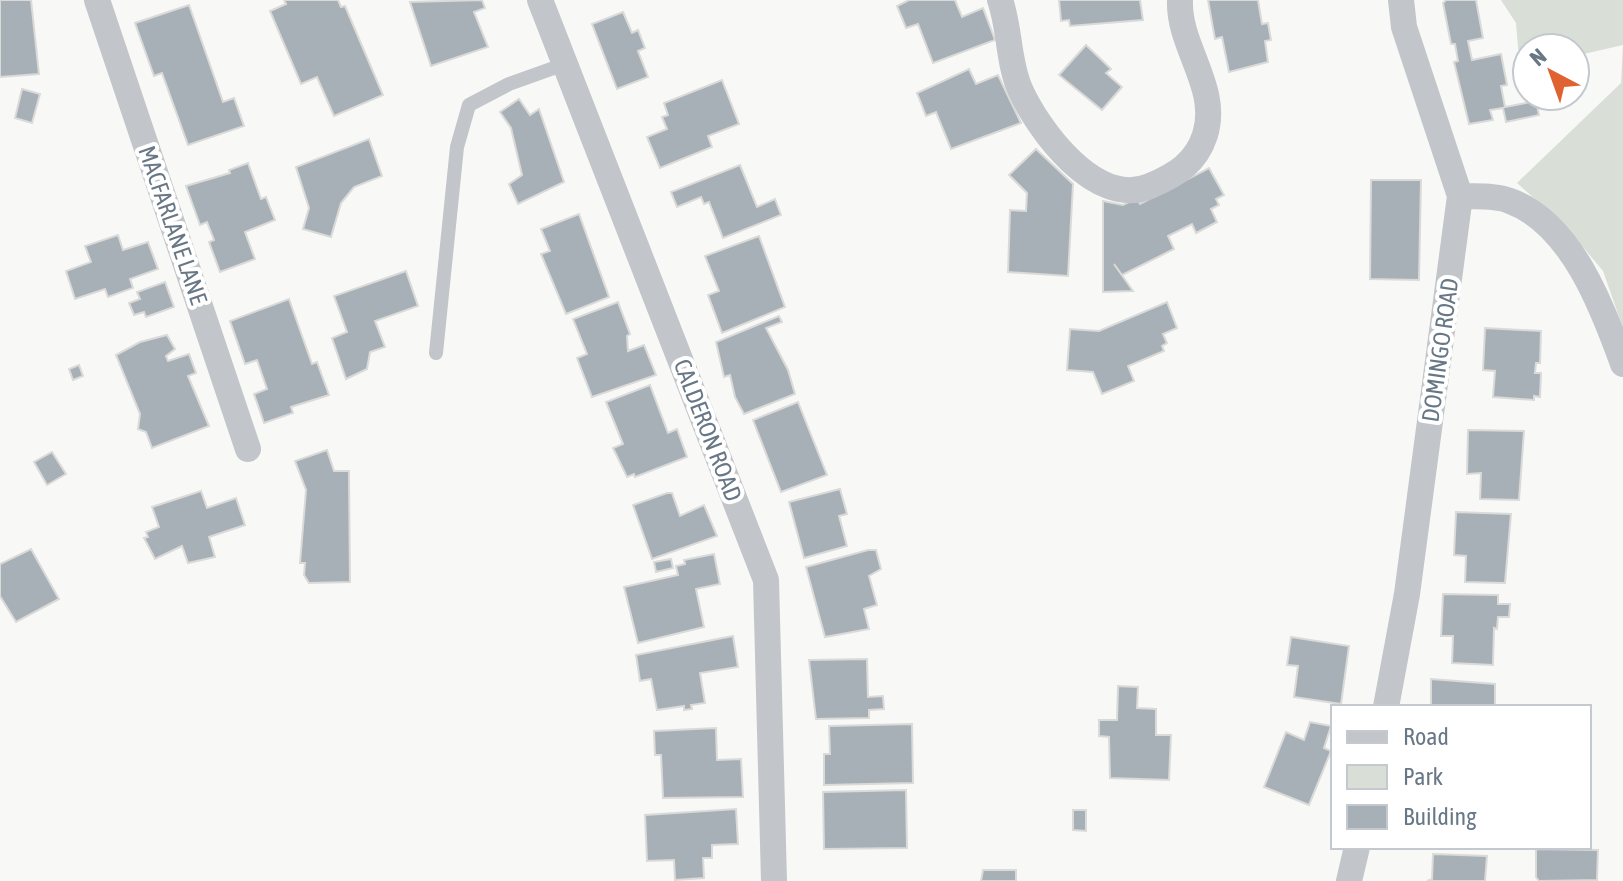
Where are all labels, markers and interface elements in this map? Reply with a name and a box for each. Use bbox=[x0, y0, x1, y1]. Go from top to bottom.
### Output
north arrow bbox=[1511, 32, 1591, 112]
text: N bbox=[1524, 43, 1551, 71]
street label: MACFARLANE LANE bbox=[133, 142, 213, 308]
street label: DOMINGO ROAD bbox=[1417, 276, 1463, 424]
street label: CALDERON ROAD bbox=[669, 355, 747, 505]
legend bbox=[1331, 705, 1591, 849]
text: Road bbox=[1403, 723, 1449, 750]
text: Park bbox=[1403, 763, 1444, 790]
text: Building bbox=[1403, 803, 1477, 830]

